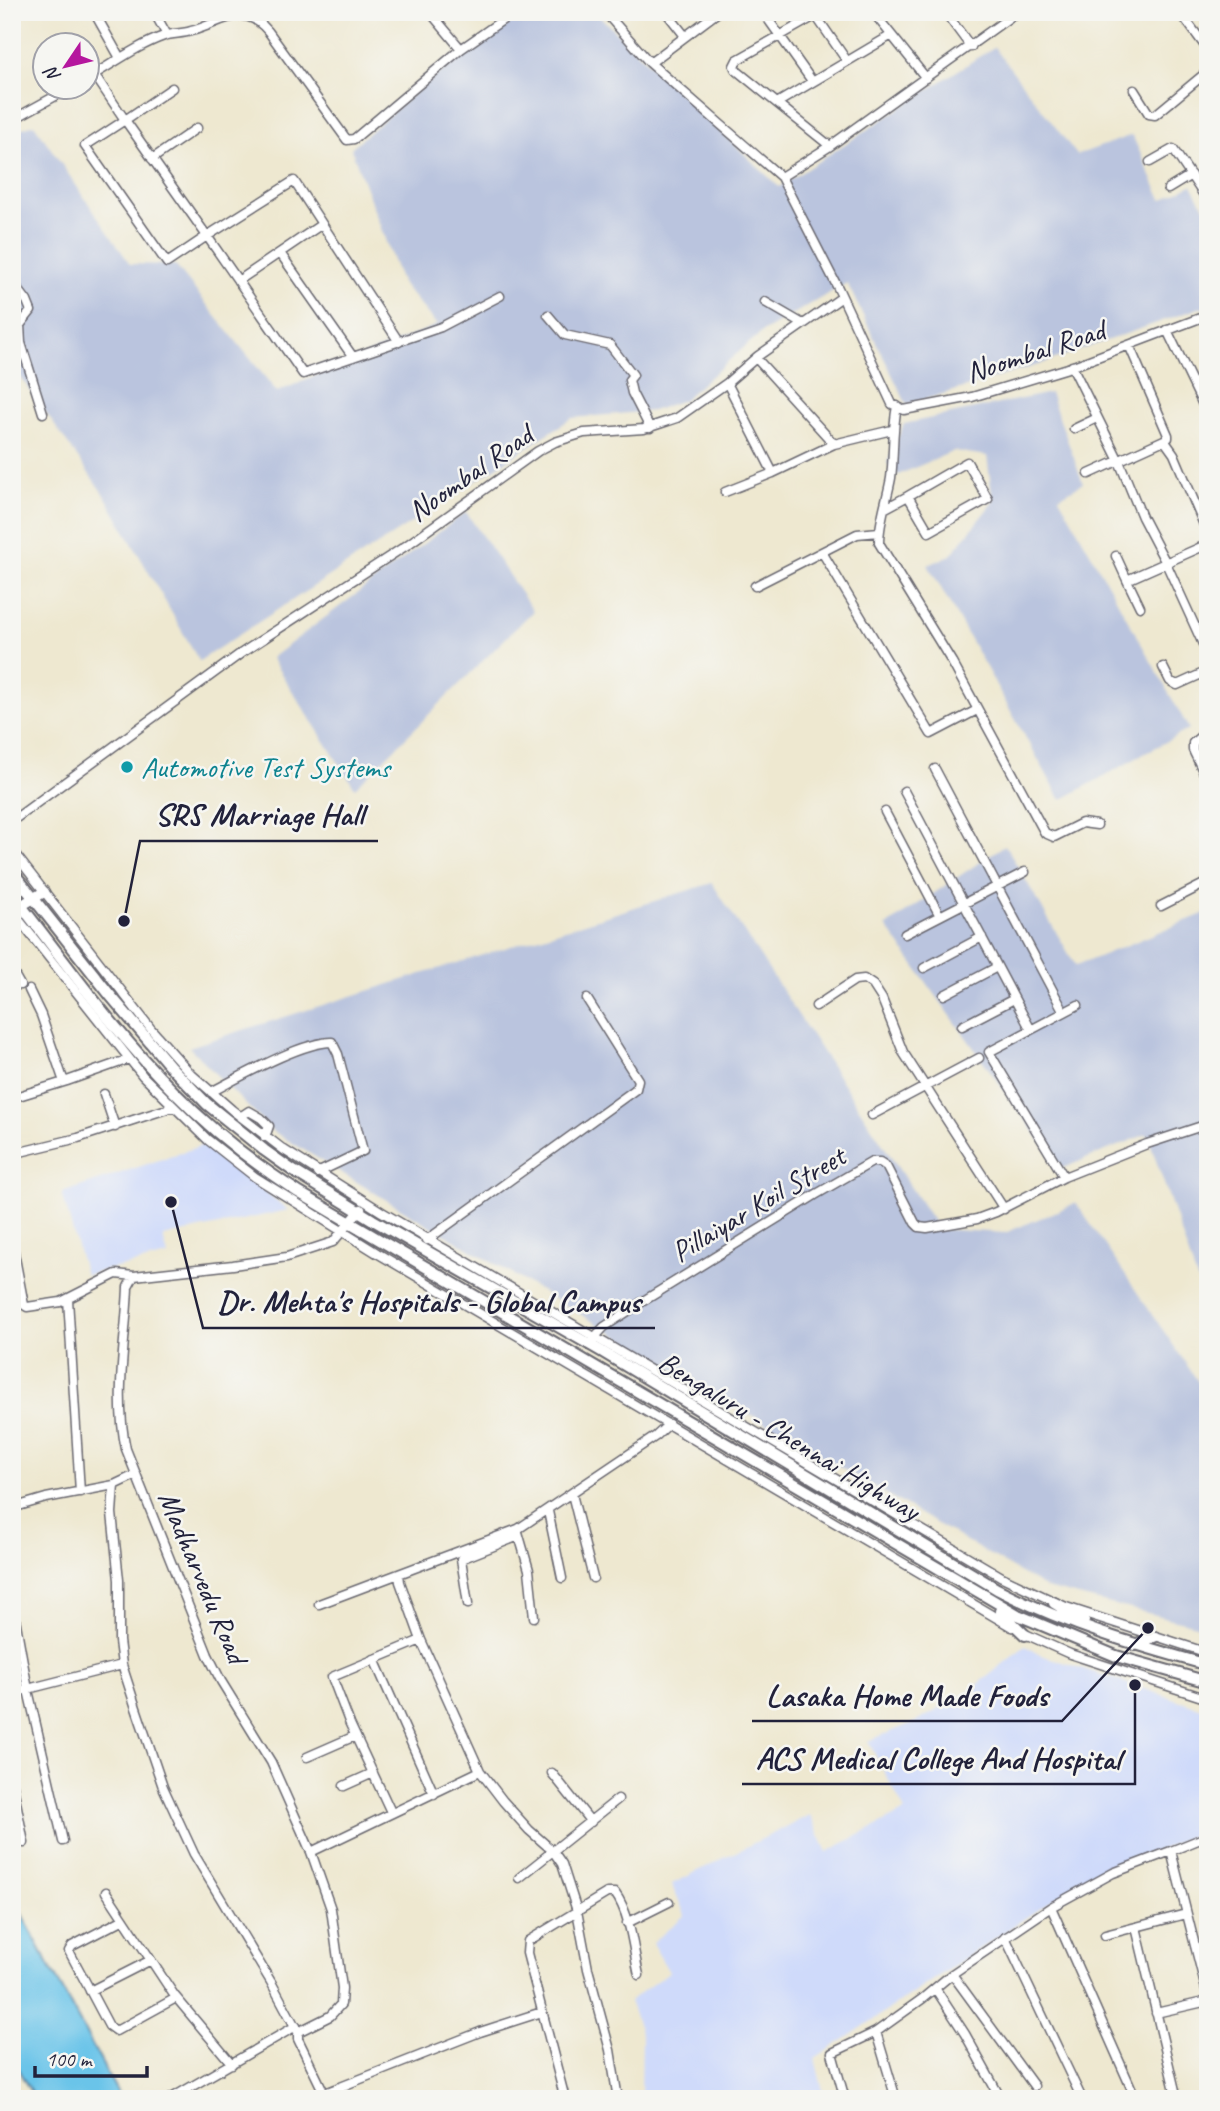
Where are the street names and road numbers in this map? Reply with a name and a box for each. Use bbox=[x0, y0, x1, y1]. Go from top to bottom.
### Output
street label: Noombal Road bbox=[961, 309, 1113, 391]
street label: Noombal Road bbox=[400, 414, 543, 530]
street label: Pillaiyar Koil Street bbox=[664, 1136, 854, 1271]
street label: Bengaluru - Chennai Highway bbox=[651, 1343, 929, 1531]
street label: Madharvedu Road bbox=[150, 1485, 258, 1673]

